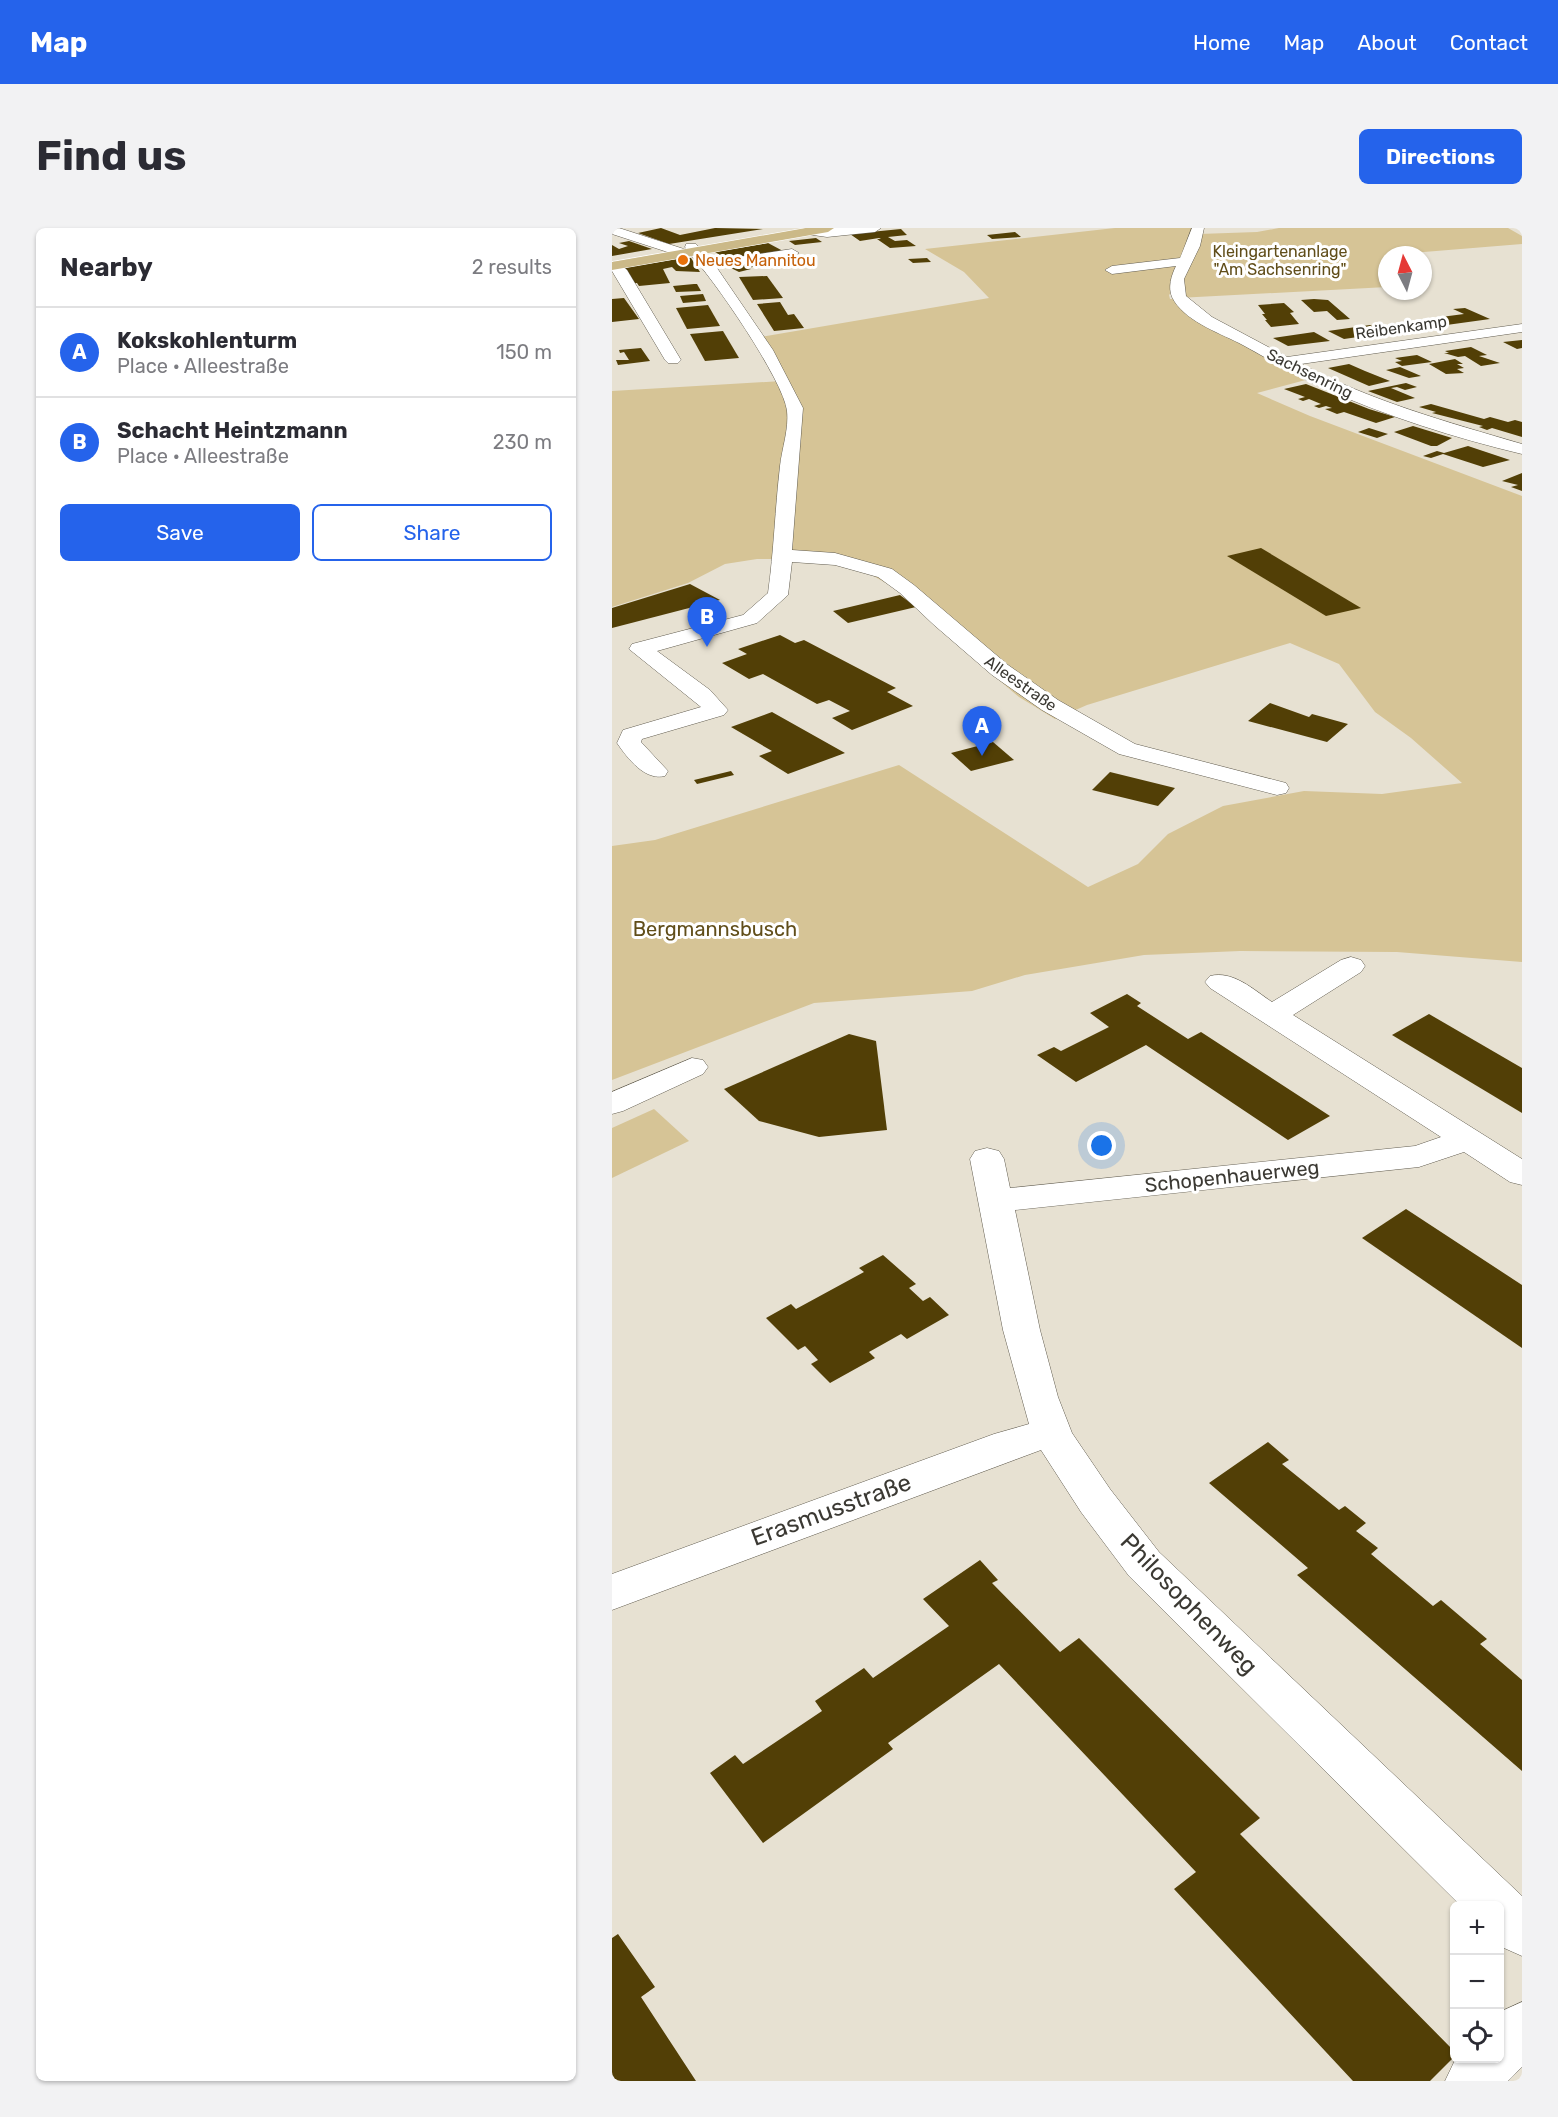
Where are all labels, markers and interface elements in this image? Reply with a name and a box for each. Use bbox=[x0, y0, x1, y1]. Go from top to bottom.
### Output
text: Map bbox=[30, 26, 87, 59]
text: Home bbox=[1193, 30, 1250, 55]
text: Map bbox=[1283, 30, 1324, 55]
text: About bbox=[1357, 30, 1417, 55]
text: Contact bbox=[1450, 30, 1528, 55]
button: Directions bbox=[1359, 129, 1522, 184]
text: Find us bbox=[36, 131, 187, 181]
park label: Kleingartenanlage "Am Sachsenring" bbox=[1212, 242, 1348, 279]
north arrow bbox=[1378, 246, 1432, 300]
place label: Neues Mannitou bbox=[695, 251, 816, 270]
text: Nearby bbox=[60, 252, 153, 283]
marker: Neues Mannitou bbox=[676, 253, 690, 267]
text: 2 results bbox=[472, 255, 552, 279]
street label: Reibenkamp bbox=[1354, 312, 1448, 343]
text: Kokskohlenturm bbox=[117, 327, 297, 354]
text: A bbox=[72, 340, 87, 364]
text: 150 m bbox=[496, 340, 552, 364]
street label: Sachsenring bbox=[1264, 344, 1356, 402]
text: Place · Alleestraße bbox=[117, 354, 289, 378]
text: Schacht Heintzmann bbox=[117, 417, 348, 444]
text: B bbox=[72, 430, 87, 454]
text: 230 m bbox=[493, 430, 552, 454]
text: Place · Alleestraße bbox=[117, 444, 289, 468]
button: Save bbox=[60, 504, 300, 561]
button: Share bbox=[312, 504, 552, 561]
pin: B bbox=[688, 598, 727, 647]
street label: Alleestraße bbox=[981, 652, 1061, 715]
pin: A bbox=[962, 706, 1001, 756]
park label: Bergmannsbusch bbox=[633, 917, 797, 941]
your location bbox=[1087, 1131, 1116, 1160]
street label: Schopenhauerweg bbox=[1144, 1155, 1320, 1197]
street label: Erasmusstraße bbox=[747, 1468, 915, 1552]
street label: Philosophenweg bbox=[1115, 1528, 1263, 1680]
map controls bbox=[1450, 1901, 1504, 2063]
button: + bbox=[1450, 1901, 1504, 1955]
button: − bbox=[1450, 1955, 1504, 2009]
button: locate bbox=[1450, 2009, 1504, 2063]

